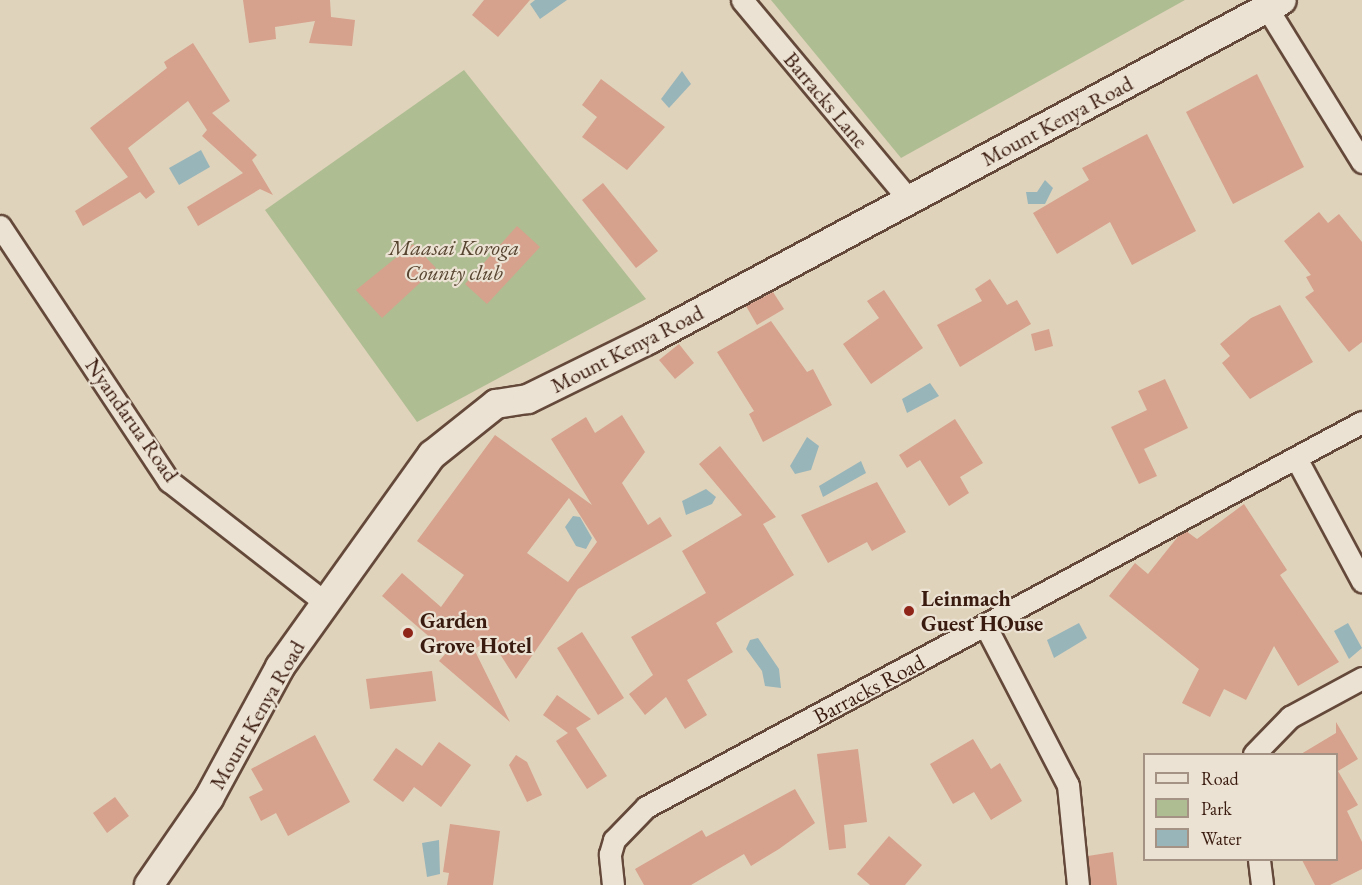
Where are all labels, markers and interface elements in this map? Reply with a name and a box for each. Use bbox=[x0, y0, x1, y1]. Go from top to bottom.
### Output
street label: Barracks Lane bbox=[778, 46, 874, 154]
street label: Mount Kenya Road bbox=[977, 70, 1137, 172]
park label: Maasai Koroga County club bbox=[389, 234, 519, 286]
street label: Mount Kenya Road bbox=[546, 299, 708, 399]
street label: Nyandarua Road bbox=[80, 353, 184, 487]
place label: Leinmach Guest HOuse bbox=[921, 585, 1043, 636]
marker: Leinmach Guest HOuse bbox=[902, 604, 916, 618]
place label: Garden Grove Hotel bbox=[420, 607, 532, 658]
marker: Garden Grove Hotel bbox=[401, 626, 415, 640]
street label: Mount Kenya Road bbox=[204, 636, 310, 794]
street label: Barracks Road bbox=[809, 649, 929, 729]
legend bbox=[1143, 753, 1338, 861]
text: Road bbox=[1201, 767, 1239, 790]
text: Park bbox=[1201, 797, 1232, 820]
text: Water bbox=[1201, 827, 1242, 850]

